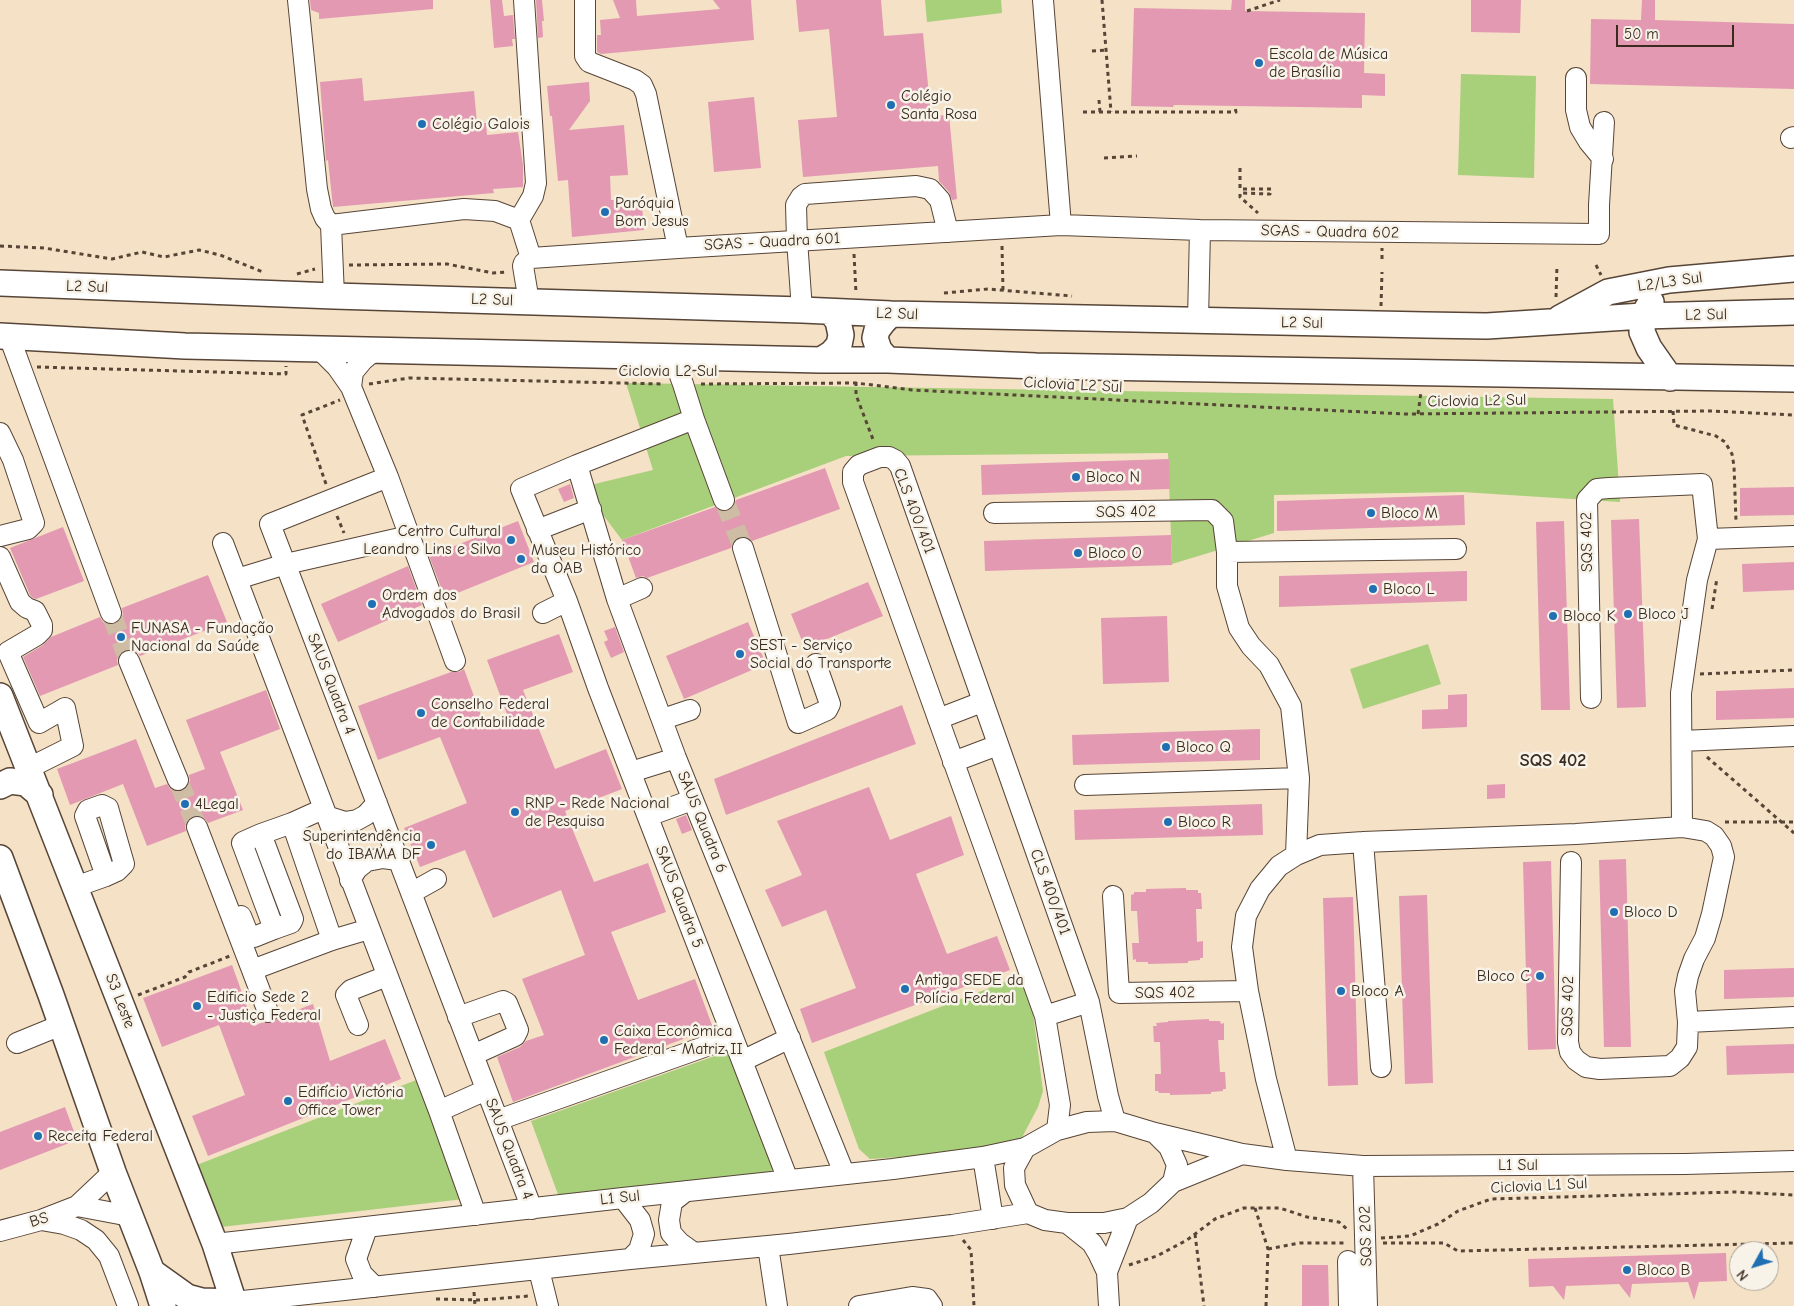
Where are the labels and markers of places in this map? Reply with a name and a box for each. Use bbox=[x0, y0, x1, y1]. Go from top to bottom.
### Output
place label: Escola de Música de Brasília bbox=[1269, 44, 1388, 82]
marker: Escola de Música de Brasília bbox=[1253, 57, 1265, 69]
place label: Colégio Santa Rosa bbox=[901, 86, 977, 124]
marker: Colégio Santa Rosa bbox=[885, 99, 897, 111]
place label: Colégio Galois bbox=[432, 114, 530, 134]
marker: Colégio Galois bbox=[416, 118, 428, 130]
place label: Paróquia Bom Jesus bbox=[615, 193, 689, 231]
marker: Paróquia Bom Jesus bbox=[599, 206, 611, 218]
place label: Bloco N bbox=[1086, 467, 1140, 487]
marker: Bloco N bbox=[1070, 471, 1082, 483]
place label: Bloco M bbox=[1381, 503, 1438, 523]
marker: Bloco M bbox=[1365, 507, 1377, 519]
place label: Centro Cultural Leandro Lins e Silva bbox=[363, 521, 501, 559]
marker: Centro Cultural Leandro Lins e Silva bbox=[505, 534, 517, 546]
place label: Museu Histórico da OAB bbox=[531, 540, 641, 578]
place label: Bloco O bbox=[1088, 543, 1142, 563]
marker: Bloco O bbox=[1072, 547, 1084, 559]
marker: Museu Histórico da OAB bbox=[515, 553, 527, 565]
place label: Bloco L bbox=[1383, 579, 1434, 599]
marker: Bloco L bbox=[1367, 583, 1379, 595]
place label: Ordem dos Advogados do Brasil bbox=[382, 585, 520, 623]
marker: Ordem dos Advogados do Brasil bbox=[366, 598, 378, 610]
place label: Bloco J bbox=[1638, 604, 1689, 624]
place label: Bloco K bbox=[1563, 606, 1615, 626]
marker: Bloco J bbox=[1622, 608, 1634, 620]
marker: Bloco K bbox=[1547, 610, 1559, 622]
place label: FUNASA - Fundação Nacional da Saúde bbox=[131, 618, 274, 656]
marker: FUNASA - Fundação Nacional da Saúde bbox=[115, 631, 127, 643]
place label: SEST - Serviço Social do Transporte bbox=[750, 635, 892, 673]
marker: SEST - Serviço Social do Transporte bbox=[734, 648, 746, 660]
place label: Conselho Federal de Contabilidade bbox=[431, 694, 549, 732]
marker: Conselho Federal de Contabilidade bbox=[415, 707, 427, 719]
place label: Bloco Q bbox=[1176, 737, 1231, 757]
marker: Bloco Q bbox=[1160, 741, 1172, 753]
place label: RNP - Rede Nacional de Pesquisa bbox=[525, 793, 670, 831]
place label: 4Legal bbox=[195, 794, 239, 814]
marker: 4Legal bbox=[179, 798, 191, 810]
marker: RNP - Rede Nacional de Pesquisa bbox=[509, 806, 521, 818]
place label: Bloco R bbox=[1178, 812, 1231, 832]
marker: Bloco R bbox=[1162, 816, 1174, 828]
place label: Superintendência do IBAMA DF bbox=[303, 826, 421, 864]
marker: Superintendência do IBAMA DF bbox=[425, 839, 437, 851]
place label: Bloco D bbox=[1624, 902, 1677, 922]
marker: Bloco D bbox=[1608, 906, 1620, 918]
place label: Bloco C bbox=[1477, 966, 1530, 986]
place label: Antiga SEDE da Polícia Federal bbox=[915, 970, 1024, 1008]
marker: Bloco C bbox=[1534, 970, 1546, 982]
place label: Bloco A bbox=[1351, 981, 1404, 1001]
marker: Antiga SEDE da Polícia Federal bbox=[899, 983, 911, 995]
marker: Bloco A bbox=[1335, 985, 1347, 997]
place label: Edificio Sede 2 - Justiça Federal bbox=[207, 987, 321, 1025]
marker: Edificio Sede 2 - Justiça Federal bbox=[191, 1000, 203, 1012]
place label: Caixa Econômica Federal - Matriz II bbox=[614, 1021, 743, 1059]
marker: Caixa Econômica Federal - Matriz II bbox=[598, 1034, 610, 1046]
place label: Edifício Victória Office Tower bbox=[298, 1082, 404, 1120]
marker: Edifício Victória Office Tower bbox=[282, 1095, 294, 1107]
place label: Receita Federal bbox=[48, 1126, 153, 1146]
marker: Receita Federal bbox=[32, 1130, 44, 1142]
place label: Bloco B bbox=[1637, 1260, 1690, 1280]
marker: Bloco B bbox=[1621, 1264, 1633, 1276]

